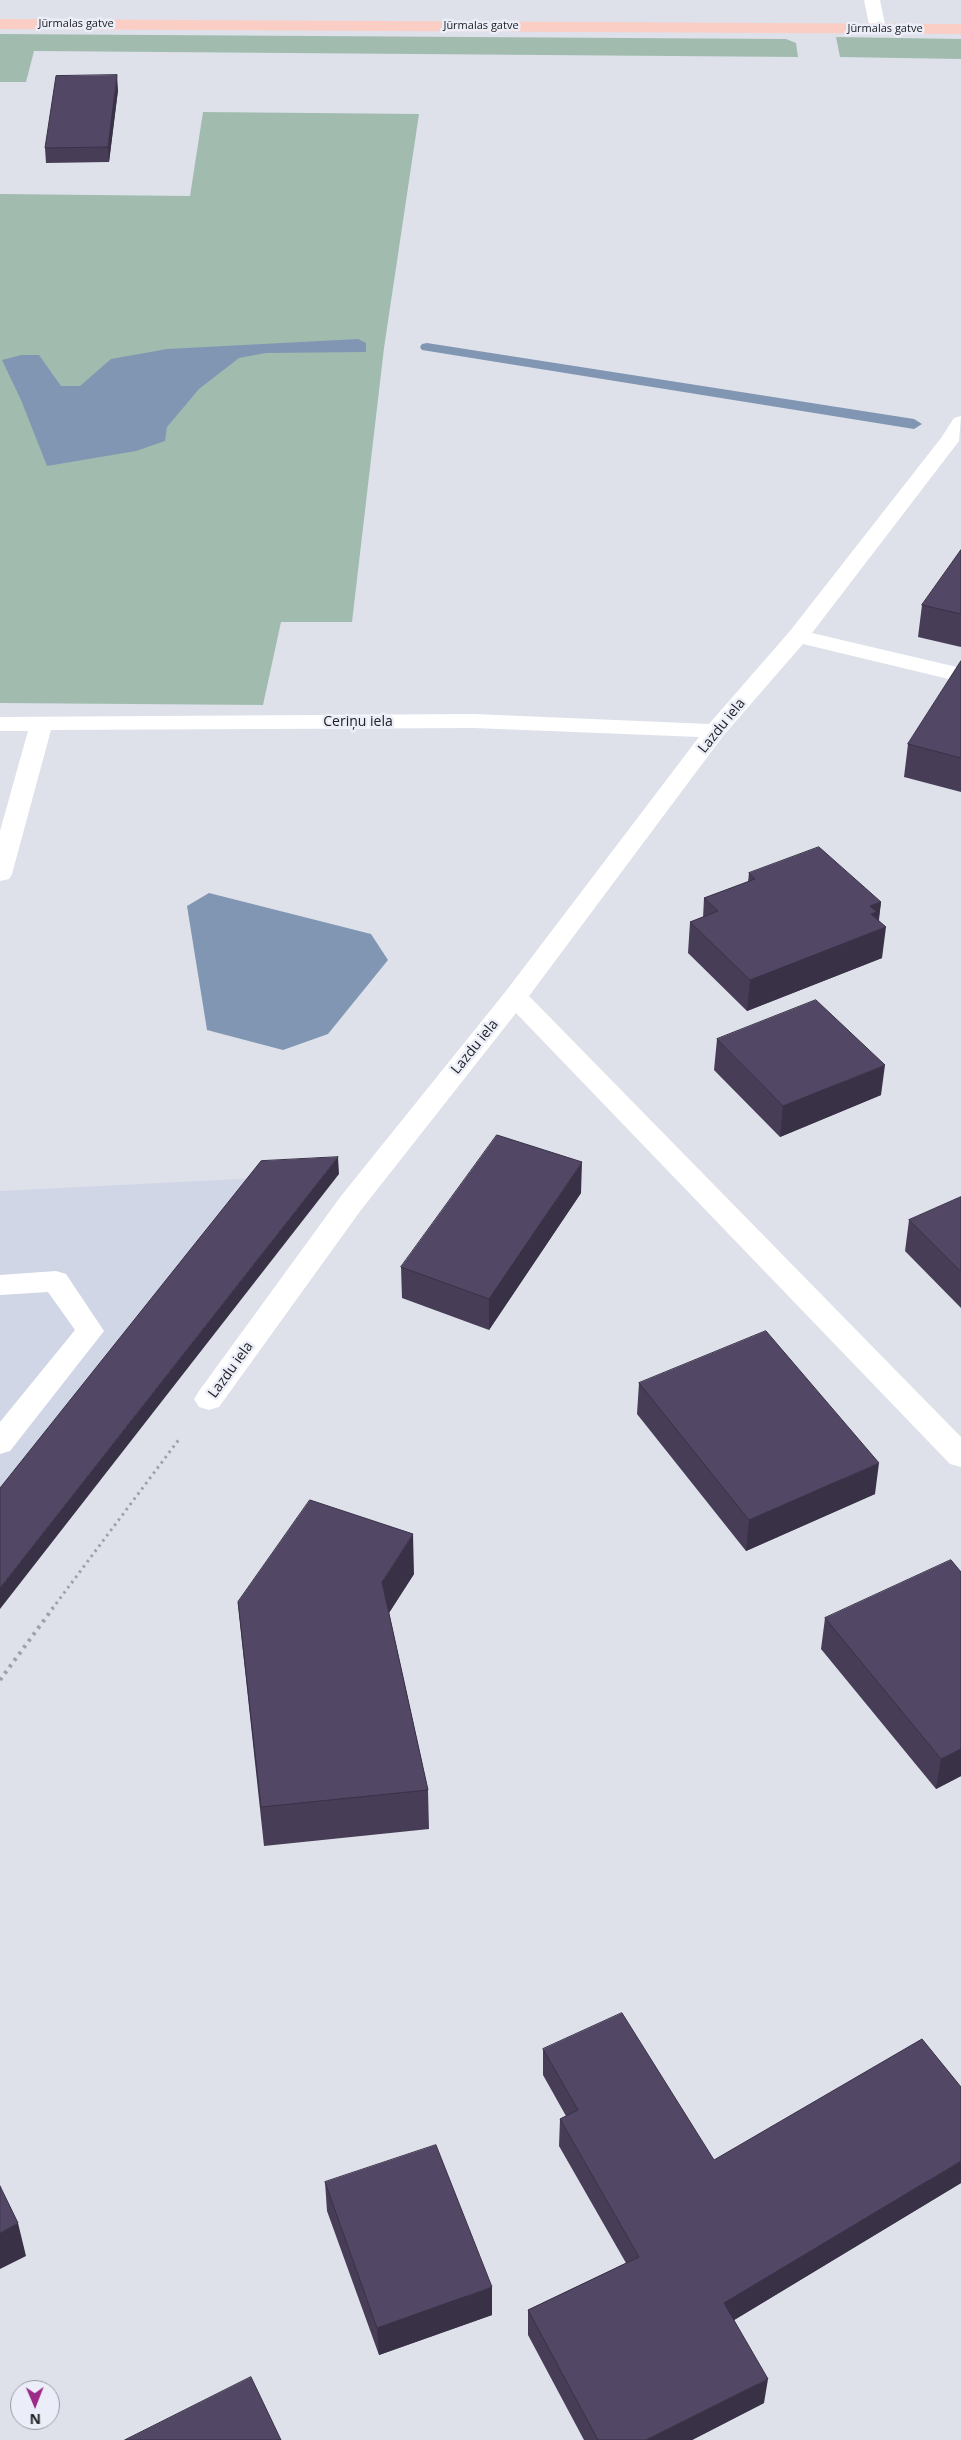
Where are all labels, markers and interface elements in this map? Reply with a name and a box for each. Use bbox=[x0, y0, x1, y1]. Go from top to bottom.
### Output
street label: Jūrmalas gatve bbox=[38, 17, 114, 31]
street label: Jūrmalas gatve bbox=[443, 19, 519, 33]
street label: Jūrmalas gatve bbox=[847, 22, 923, 36]
street label: Lazdu iela bbox=[695, 695, 749, 757]
street label: Ceriņu iela bbox=[323, 714, 393, 730]
street label: Lazdu iela bbox=[448, 1016, 502, 1078]
street label: Lazdu iela bbox=[205, 1339, 257, 1401]
north arrow bbox=[10, 2380, 60, 2430]
text: N bbox=[29, 2410, 41, 2429]

